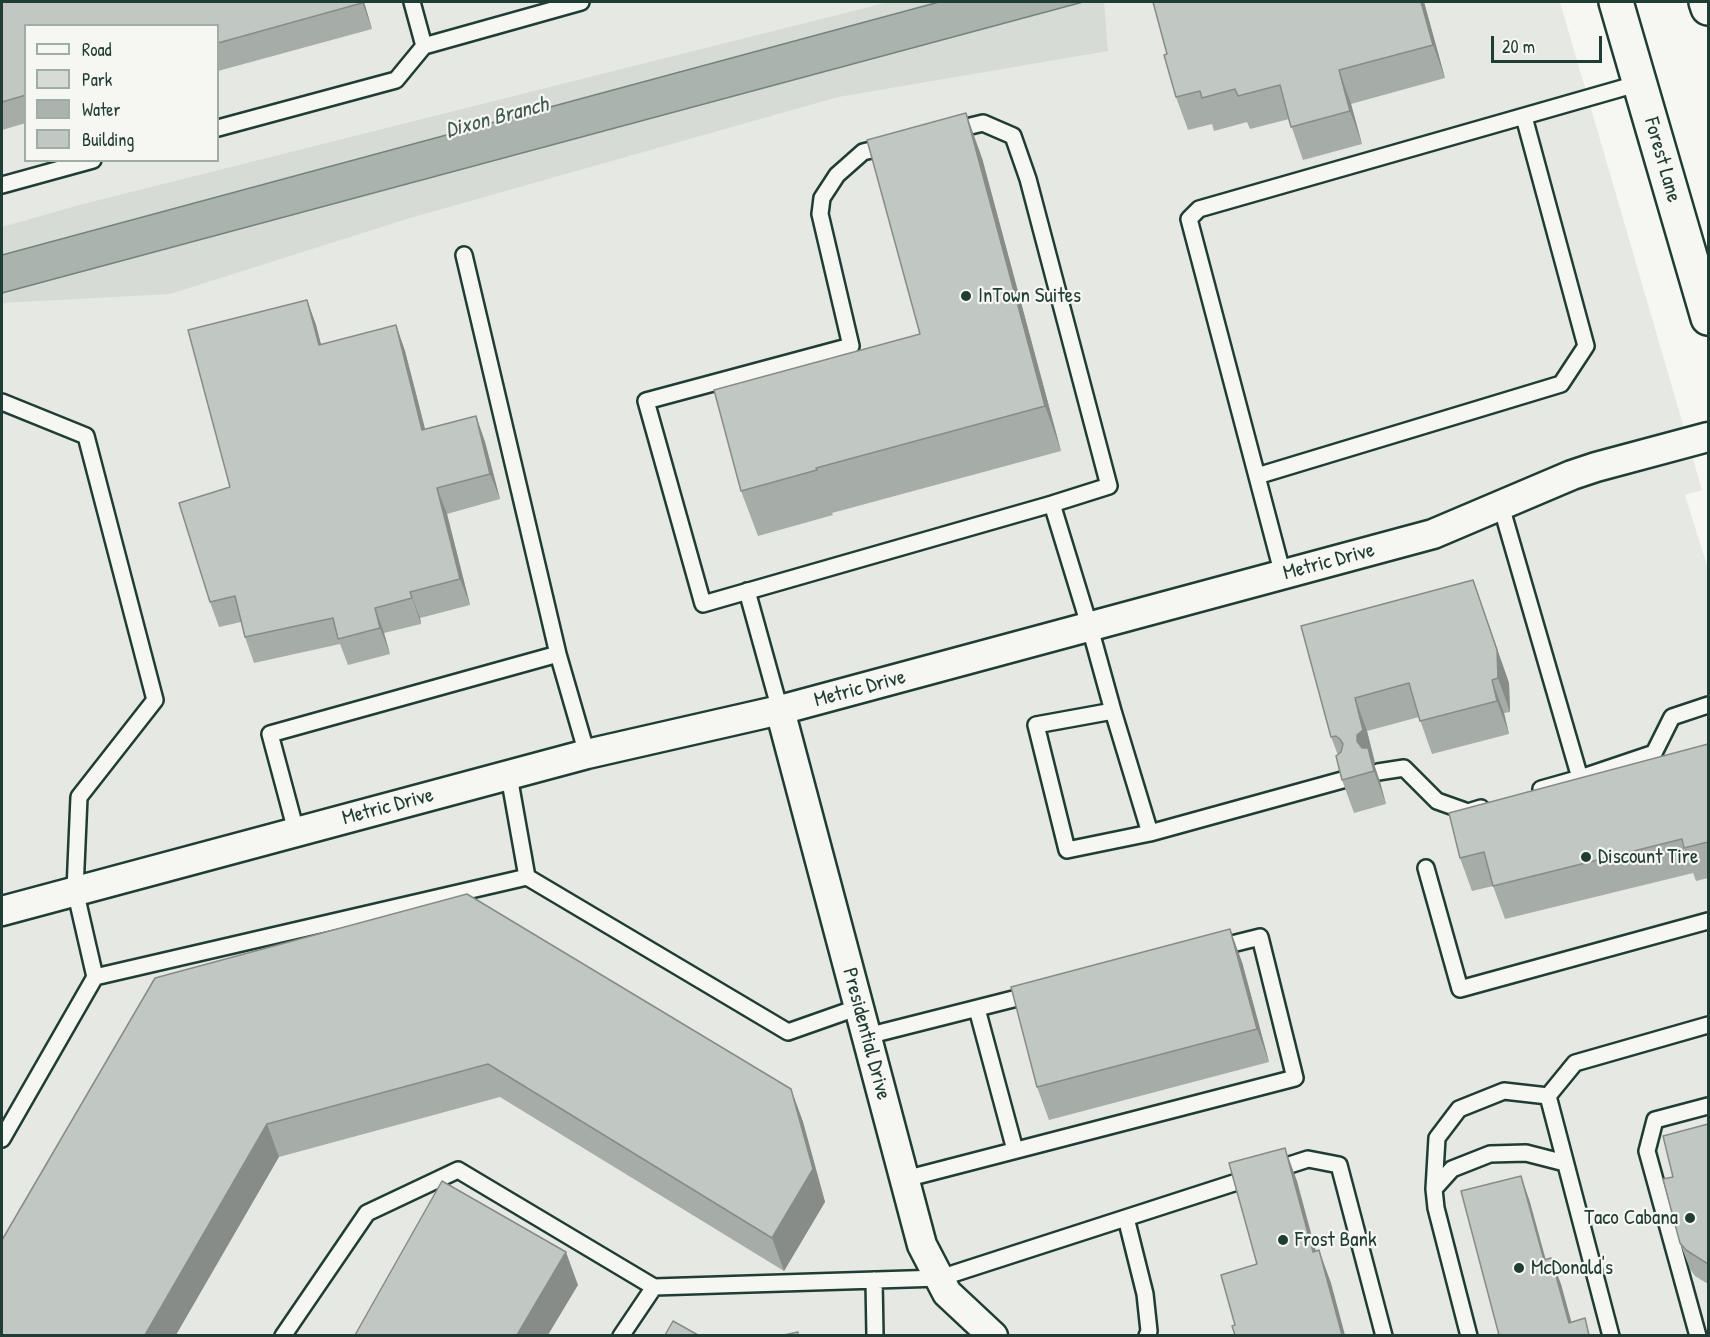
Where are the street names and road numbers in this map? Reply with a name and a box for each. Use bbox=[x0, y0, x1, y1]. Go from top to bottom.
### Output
street label: Forest Lane bbox=[1638, 115, 1686, 205]
street label: Metric Drive bbox=[1281, 538, 1377, 586]
street label: Metric Drive bbox=[812, 665, 908, 713]
street label: Metric Drive bbox=[340, 783, 436, 831]
street label: Presidential Drive bbox=[836, 965, 896, 1103]

